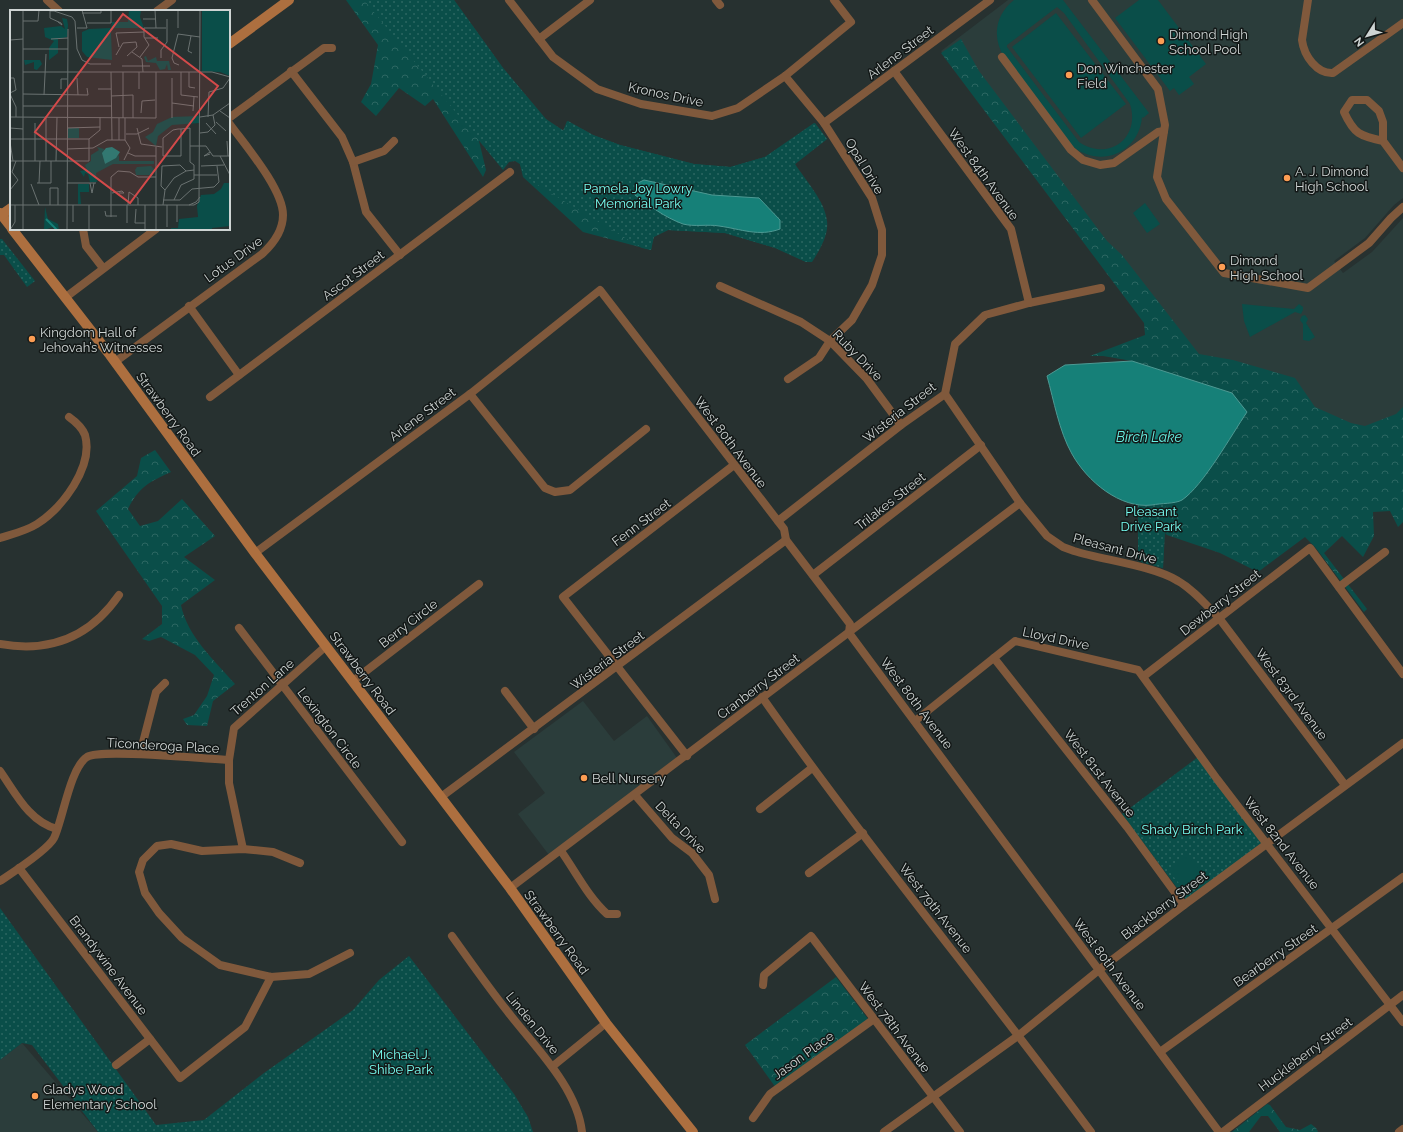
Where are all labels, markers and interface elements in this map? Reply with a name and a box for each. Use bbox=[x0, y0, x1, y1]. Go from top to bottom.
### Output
inset map bbox=[10, 10, 230, 230]
north arrow bbox=[1347, 16, 1387, 56]
street label: Arlene Street bbox=[864, 22, 937, 82]
place label: Dimond High School Pool bbox=[1169, 27, 1248, 57]
text: N bbox=[1352, 34, 1367, 49]
marker: Dimond High School Pool bbox=[1156, 36, 1166, 46]
place label: Don Winchester Field bbox=[1077, 61, 1174, 91]
marker: Don Winchester Field bbox=[1064, 70, 1074, 80]
street label: Kronos Drive bbox=[627, 79, 705, 110]
street label: West 84th Avenue bbox=[945, 126, 1022, 223]
street label: Opal Drive bbox=[842, 136, 887, 197]
place label: A. J. Dimond High School bbox=[1295, 164, 1369, 194]
marker: A. J. Dimond High School bbox=[1282, 173, 1292, 183]
park label: Pamela Joy Lowry Memorial Park bbox=[583, 181, 693, 211]
street label: Lotus Drive bbox=[201, 233, 265, 285]
street label: Ascot Street bbox=[319, 247, 388, 303]
place label: Dimond High School bbox=[1230, 253, 1303, 283]
marker: Dimond High School bbox=[1217, 262, 1227, 272]
place label: Kingdom Hall of Jehovah’s Witnesses bbox=[40, 325, 163, 355]
street label: Ruby Drive bbox=[830, 327, 886, 384]
marker: Kingdom Hall of Jehovah’s Witnesses bbox=[27, 334, 37, 344]
street label: Strawberry Road bbox=[133, 369, 204, 459]
street label: Wisteria Street bbox=[860, 379, 939, 446]
street label: Arlene Street bbox=[386, 384, 459, 444]
street label: West 80th Avenue bbox=[691, 394, 770, 491]
water label: Birch Lake bbox=[1116, 429, 1183, 445]
street label: Trilakes Street bbox=[852, 469, 929, 533]
street label: Fenn Street bbox=[609, 495, 674, 549]
park label: Pleasant Drive Park bbox=[1121, 504, 1182, 534]
street label: Pleasant Drive bbox=[1071, 530, 1159, 567]
street label: Dewberry Street bbox=[1177, 566, 1264, 639]
street label: Berry Circle bbox=[376, 596, 441, 651]
street label: Lloyd Drive bbox=[1021, 624, 1091, 653]
street label: Wisteria Street bbox=[567, 627, 648, 693]
street label: Strawberry Road bbox=[326, 629, 399, 718]
street label: West 83rd Avenue bbox=[1253, 646, 1331, 743]
street label: Cranberry Street bbox=[714, 650, 803, 722]
street label: West 80th Avenue bbox=[877, 655, 956, 752]
street label: Trenton Lane bbox=[228, 656, 297, 719]
street label: Lexington Circle bbox=[294, 685, 365, 772]
street label: West 81st Avenue bbox=[1061, 727, 1139, 820]
street label: Ticonderoga Place bbox=[106, 735, 220, 756]
place label: Bell Nursery bbox=[592, 771, 666, 786]
marker: Bell Nursery bbox=[579, 773, 589, 783]
street label: West 82nd Avenue bbox=[1241, 794, 1323, 893]
street label: Delta Drive bbox=[652, 798, 709, 857]
park label: Shady Birch Park bbox=[1141, 822, 1243, 837]
street label: West 79th Avenue bbox=[896, 861, 975, 956]
street label: Blackberry Street bbox=[1118, 868, 1211, 943]
street label: Strawberry Road bbox=[521, 887, 592, 977]
street label: Brandywine Avenue bbox=[66, 913, 151, 1018]
street label: West 80th Avenue bbox=[1070, 916, 1149, 1013]
street label: Bearberry Street bbox=[1231, 921, 1321, 990]
street label: West 78th Avenue bbox=[856, 979, 934, 1076]
street label: Linden Drive bbox=[503, 989, 562, 1058]
street label: Huckleberry Street bbox=[1256, 1014, 1356, 1094]
street label: Jason Place bbox=[770, 1028, 837, 1082]
park label: Michael J. Shibe Park bbox=[369, 1047, 433, 1077]
place label: Gladys Wood Elementary School bbox=[43, 1082, 157, 1112]
marker: Gladys Wood Elementary School bbox=[30, 1091, 40, 1101]

